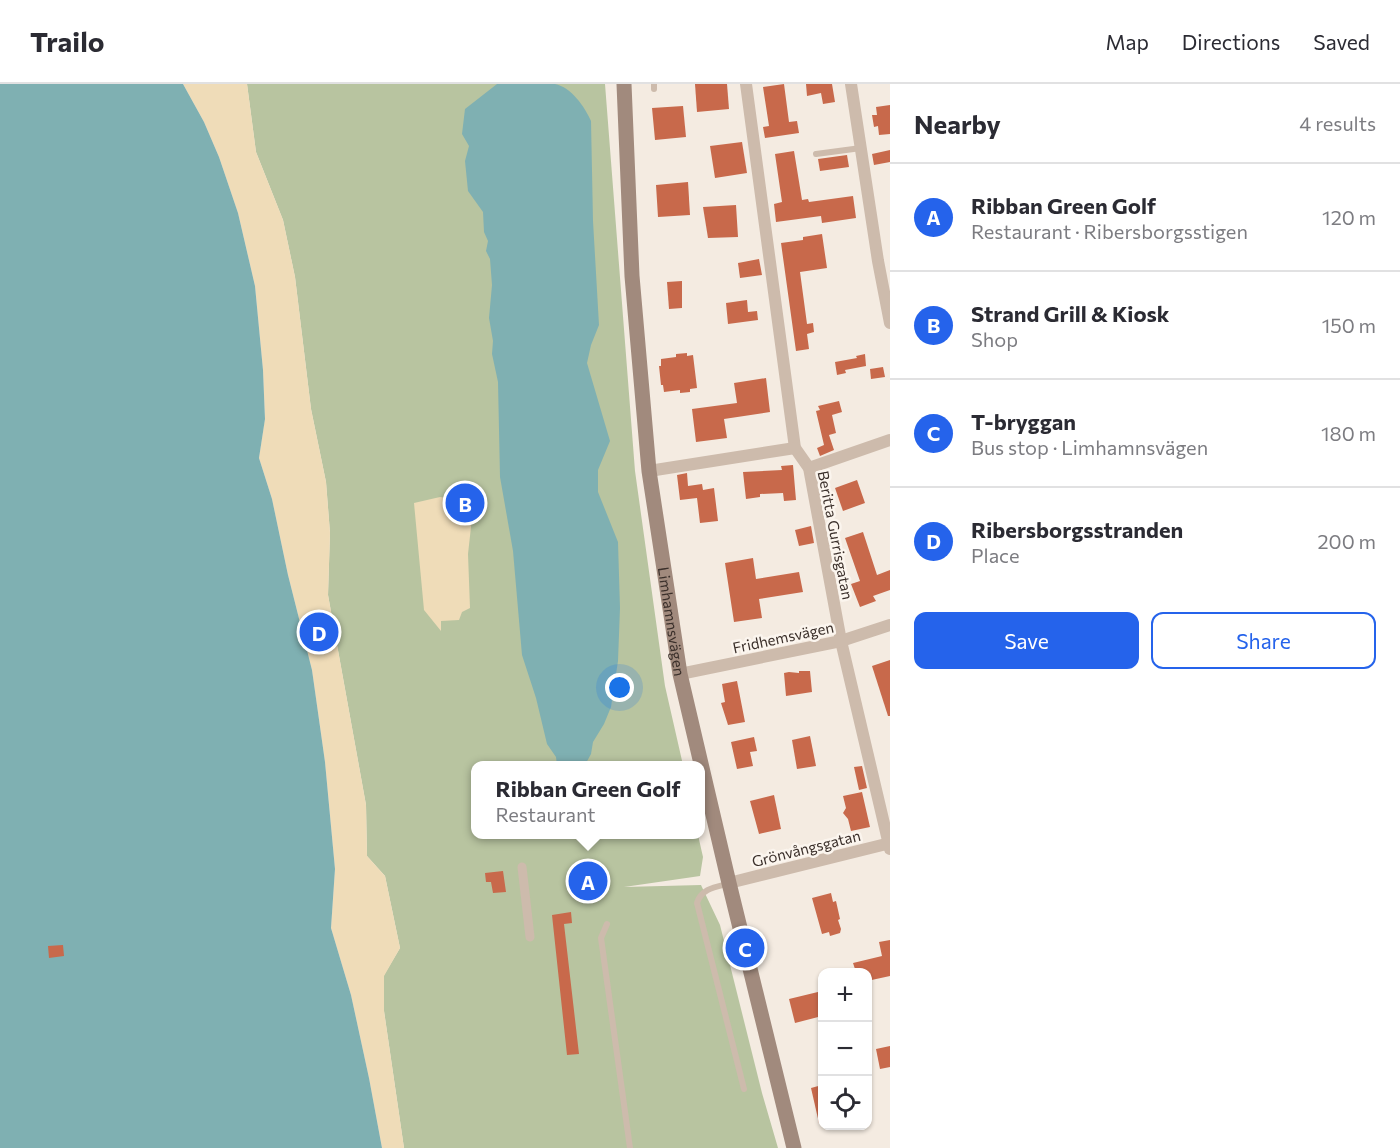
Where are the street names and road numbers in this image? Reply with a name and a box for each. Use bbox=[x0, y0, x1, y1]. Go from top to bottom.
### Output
street label: Beritta Gurrisgatan bbox=[815, 469, 857, 601]
street label: Limhamnsvägen bbox=[655, 565, 689, 677]
street label: Fridhemsvägen bbox=[731, 617, 835, 657]
street label: Grönvångsgatan bbox=[750, 826, 862, 870]

